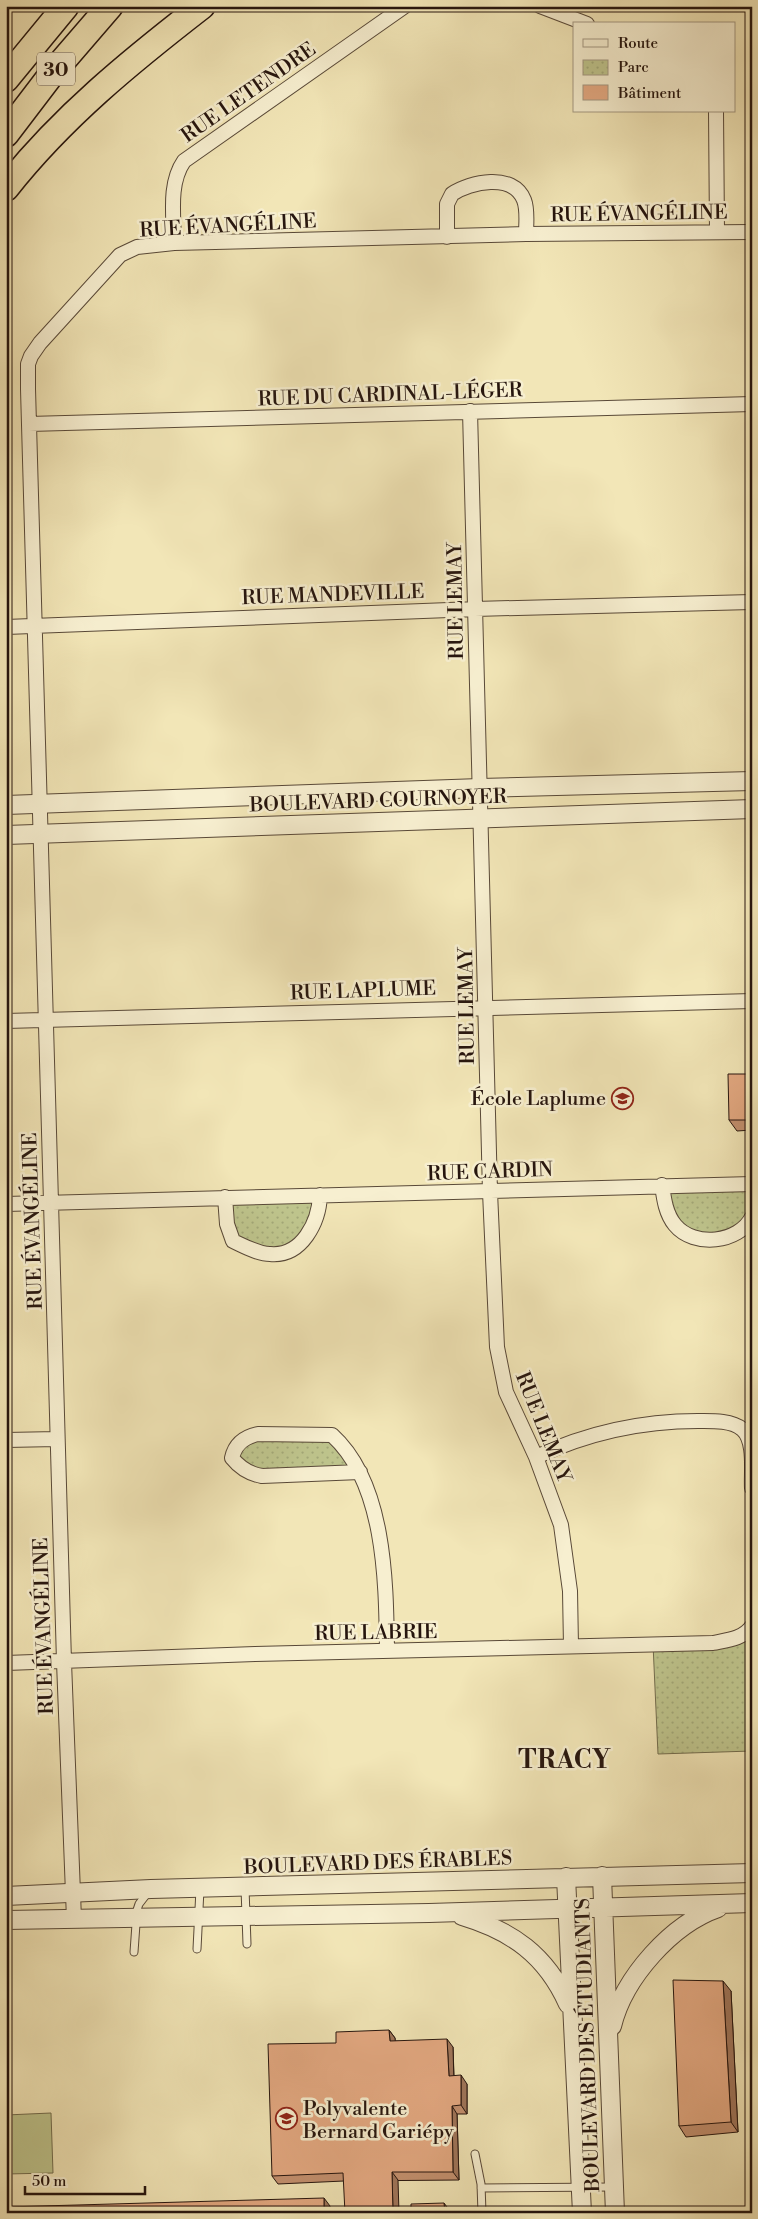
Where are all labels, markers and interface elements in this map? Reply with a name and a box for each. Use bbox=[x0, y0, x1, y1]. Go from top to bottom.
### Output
legend bbox=[573, 22, 736, 112]
text: Route bbox=[618, 34, 658, 53]
street label: RUE LETENDRE bbox=[177, 37, 321, 149]
road number: 30 bbox=[37, 52, 75, 86]
text: Parc bbox=[618, 58, 649, 77]
text: Bâtiment bbox=[617, 84, 682, 103]
street label: RUE ÉVANGÉLINE bbox=[550, 199, 728, 229]
street label: RUE ÉVANGÉLINE bbox=[139, 208, 317, 244]
street label: RUE DU CARDINAL-LÉGER bbox=[257, 377, 524, 413]
street label: RUE LEMAY bbox=[443, 541, 470, 660]
street label: RUE MANDEVILLE bbox=[241, 580, 425, 611]
street label: BOULEVARD COURNOYER bbox=[248, 784, 508, 819]
street label: RUE LEMAY bbox=[454, 946, 481, 1065]
street label: RUE LAPLUME bbox=[290, 976, 437, 1007]
place label: École Laplume bbox=[471, 1086, 606, 1112]
school or university icon: École Laplume bbox=[610, 1086, 634, 1110]
street label: RUE ÉVANGÉLINE bbox=[17, 1132, 49, 1310]
street label: RUE CARDIN bbox=[427, 1158, 554, 1187]
street label: RUE LEMAY bbox=[509, 1369, 576, 1487]
street label: RUE ÉVANGÉLINE bbox=[28, 1537, 60, 1715]
street label: RUE LABRIE bbox=[314, 1620, 438, 1647]
district label: TRACY bbox=[518, 1745, 612, 1776]
street label: BOULEVARD DES ÉRABLES bbox=[242, 1845, 513, 1881]
street label: BOULEVARD DES ÉTUDIANTS bbox=[570, 1897, 606, 2194]
place label: Polyvalente Bernard Gariépy bbox=[302, 2097, 454, 2145]
school or university icon: Polyvalente Bernard Gariépy bbox=[275, 2107, 299, 2131]
scale bar bbox=[25, 2164, 145, 2196]
text: 50 m bbox=[32, 2172, 66, 2191]

